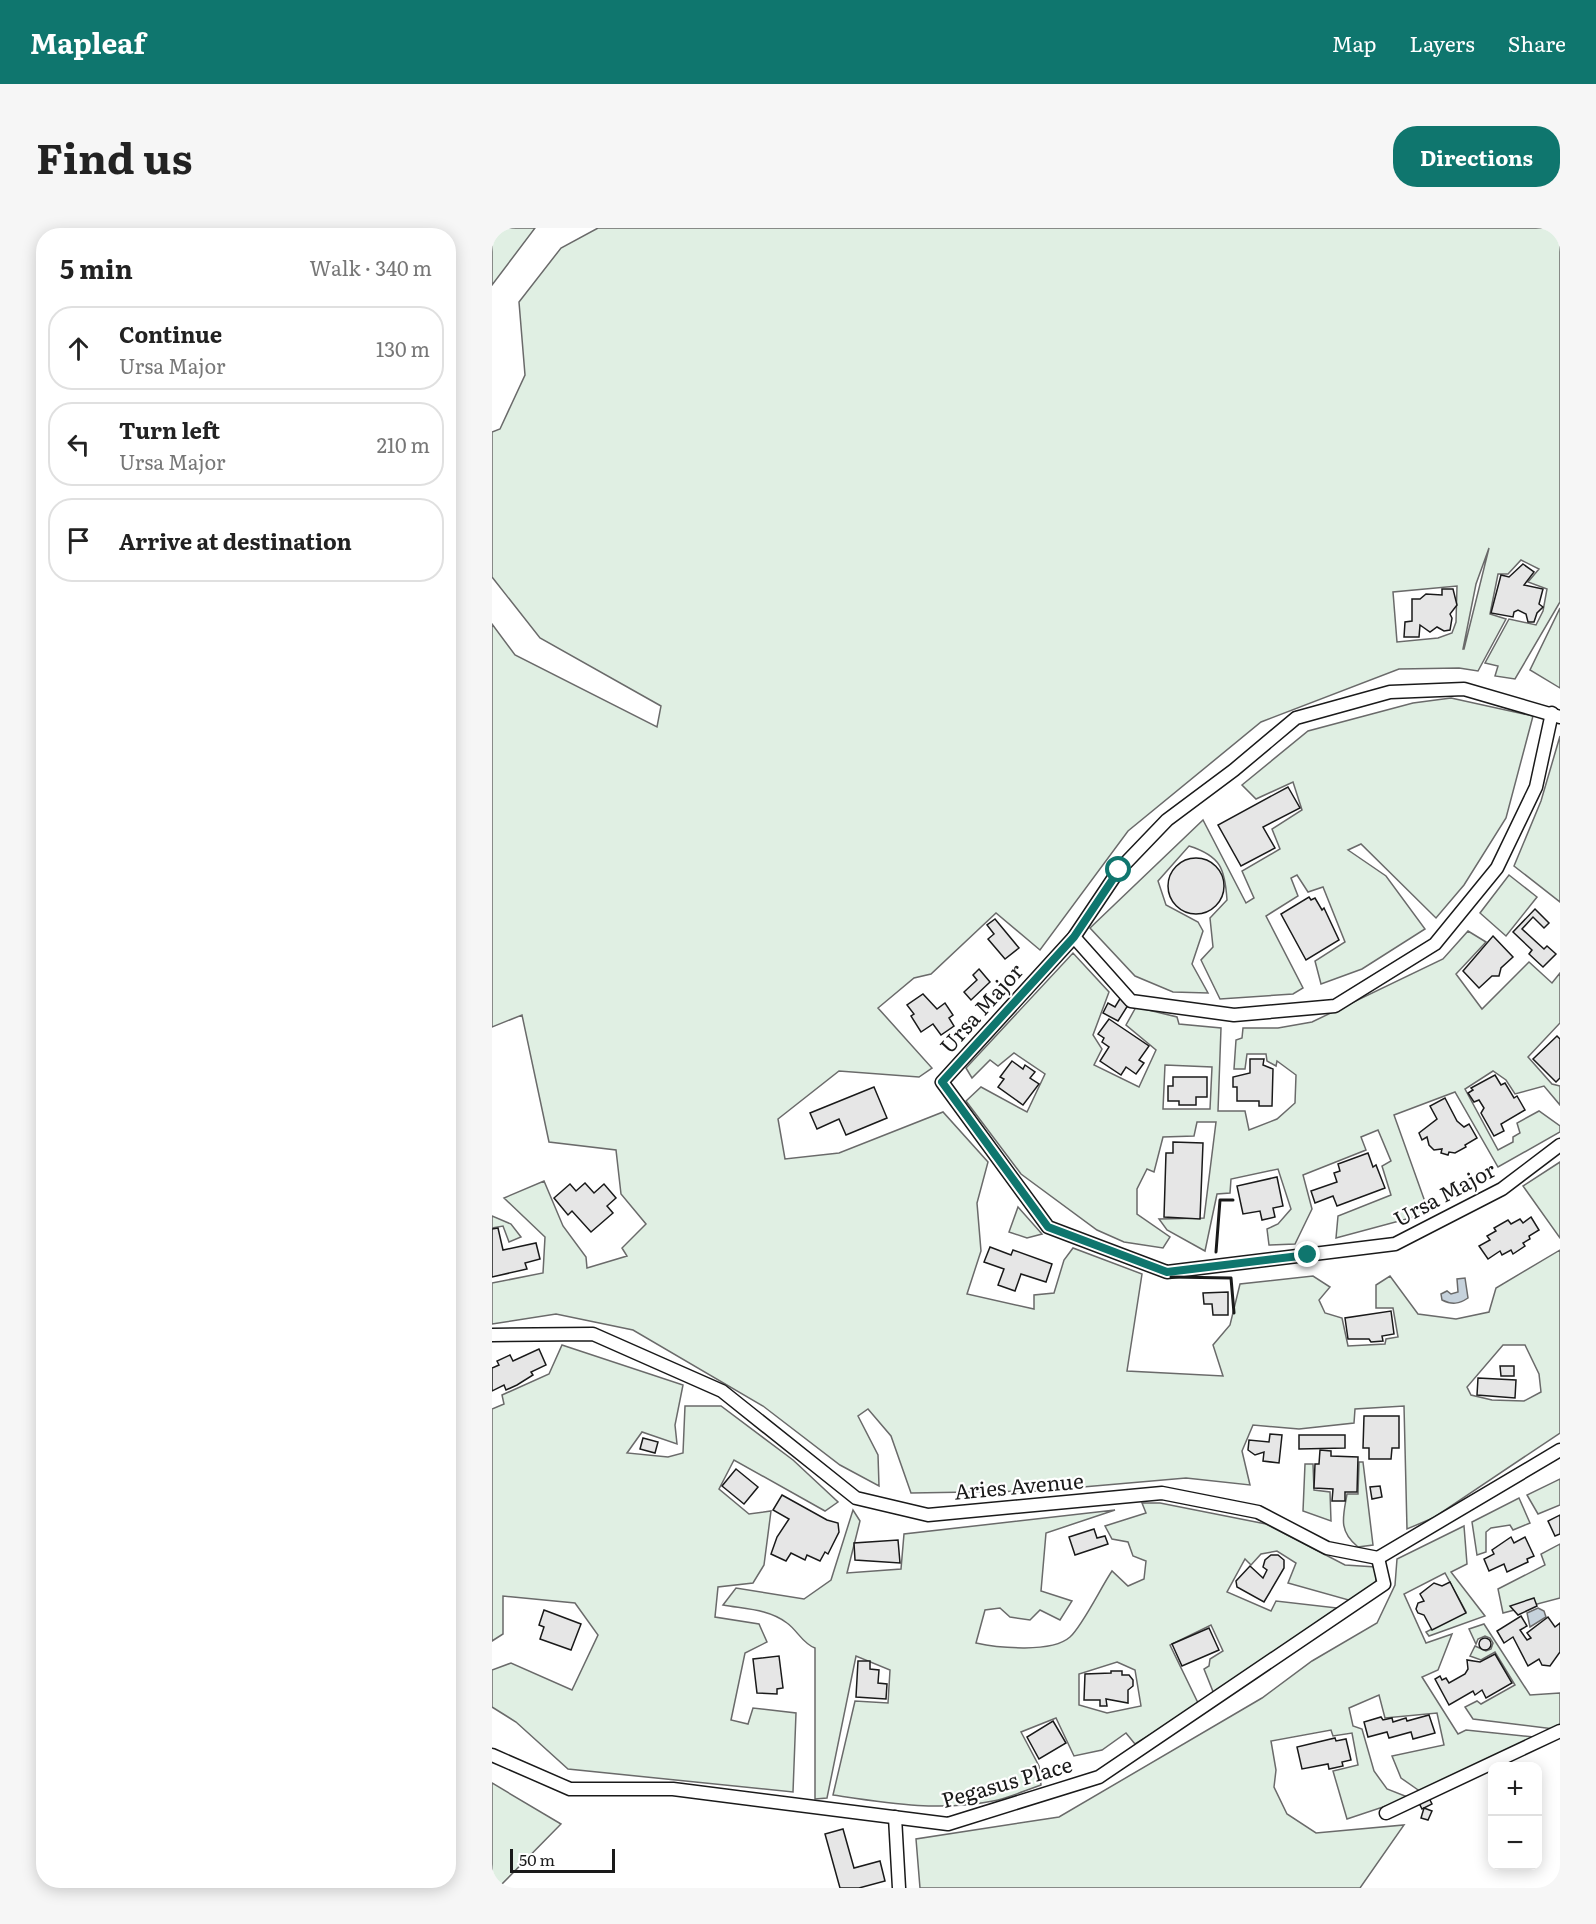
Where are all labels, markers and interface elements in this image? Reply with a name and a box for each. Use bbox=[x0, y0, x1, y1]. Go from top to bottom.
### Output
text: Mapleaf bbox=[30, 21, 145, 63]
text: Map bbox=[1332, 27, 1377, 58]
text: Layers bbox=[1410, 27, 1475, 58]
text: Share bbox=[1508, 27, 1566, 58]
text: Find us bbox=[36, 125, 193, 187]
button: Directions bbox=[1393, 126, 1560, 187]
text: 5 min bbox=[60, 248, 133, 287]
text: Walk · 340 m bbox=[309, 252, 432, 282]
text: Continue bbox=[119, 317, 222, 350]
icon: ahead bbox=[62, 332, 95, 365]
text: 130 m bbox=[376, 333, 430, 363]
text: Ursa Major bbox=[119, 350, 225, 380]
text: Turn left bbox=[119, 413, 220, 446]
icon: left bbox=[62, 428, 95, 461]
text: 210 m bbox=[377, 429, 430, 459]
text: Ursa Major bbox=[119, 446, 225, 476]
icon: arrive bbox=[62, 524, 95, 557]
text: Arrive at destination bbox=[119, 524, 352, 557]
route start bbox=[1105, 856, 1131, 882]
street label: Ursa Major bbox=[931, 955, 1029, 1059]
street label: Ursa Major bbox=[1387, 1153, 1500, 1233]
route end bbox=[1294, 1241, 1320, 1267]
street label: Aries Avenue bbox=[953, 1463, 1085, 1506]
street label: Pegasus Place bbox=[937, 1747, 1075, 1814]
map controls bbox=[1488, 1762, 1542, 1870]
button: + bbox=[1488, 1762, 1542, 1816]
button: − bbox=[1488, 1816, 1542, 1870]
scale bar bbox=[510, 1846, 615, 1874]
text: 50 m bbox=[519, 1847, 555, 1871]

